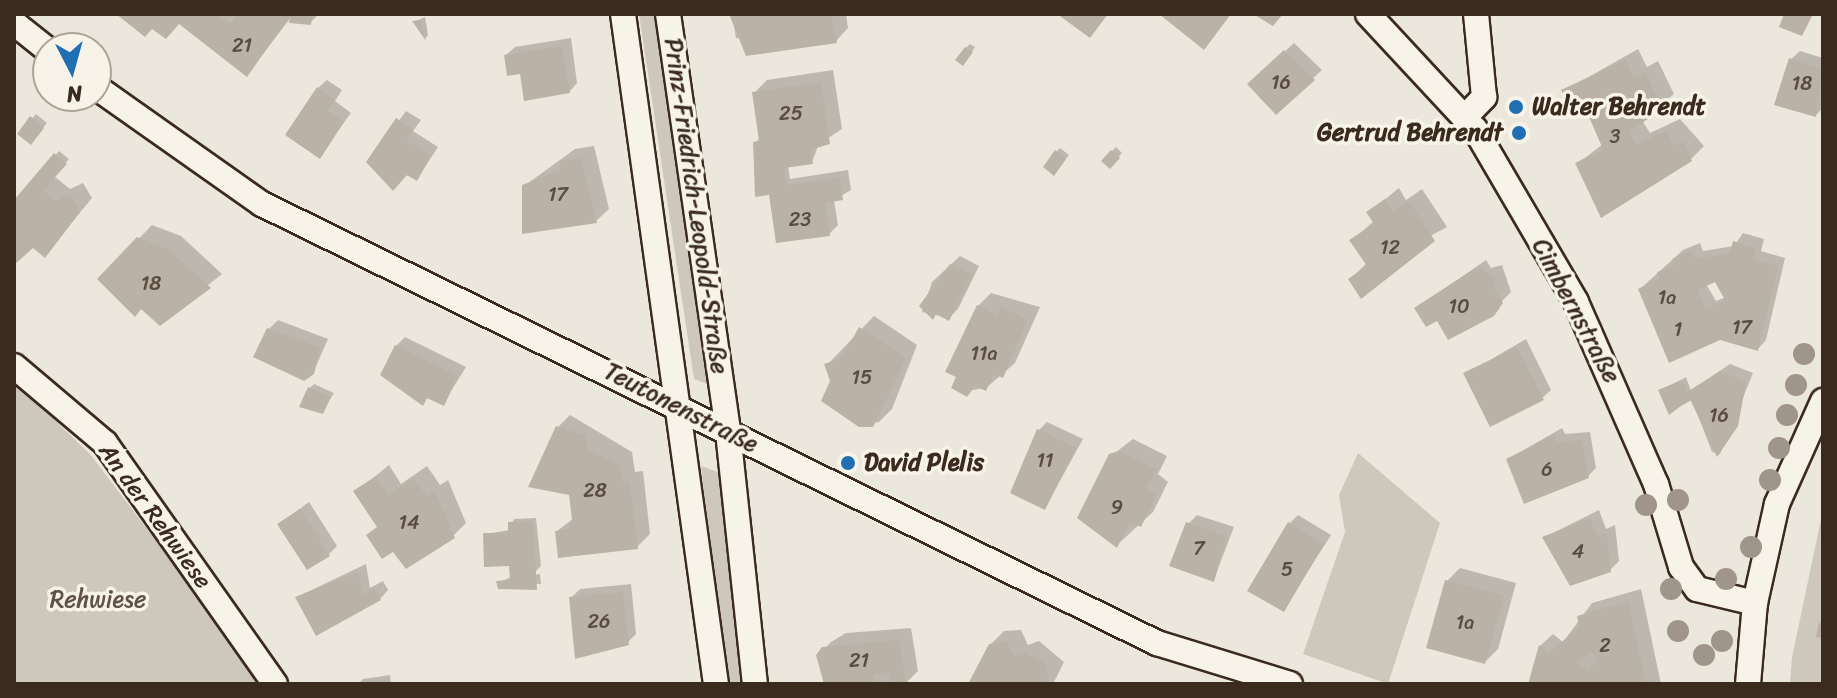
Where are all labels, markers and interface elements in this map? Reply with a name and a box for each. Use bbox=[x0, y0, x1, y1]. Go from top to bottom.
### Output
north arrow bbox=[32, 32, 112, 112]
house number: 21 bbox=[232, 33, 252, 57]
street label: Prinz-Friedrich-Leopold-Straße bbox=[658, 36, 734, 376]
house number: 16 bbox=[1271, 70, 1291, 94]
house number: 18 bbox=[1792, 71, 1812, 95]
text: N bbox=[65, 74, 84, 115]
place label: Walter Behrendt bbox=[1532, 93, 1707, 121]
marker: Walter Behrendt bbox=[1507, 98, 1525, 116]
house number: 25 bbox=[779, 101, 803, 125]
place label: Gertrud Behrendt bbox=[1315, 119, 1503, 147]
marker: Gertrud Behrendt bbox=[1510, 124, 1528, 142]
house number: 3 bbox=[1610, 124, 1620, 148]
house number: 17 bbox=[548, 182, 568, 206]
house number: 23 bbox=[789, 207, 811, 231]
street label: Cimbernstraße bbox=[1526, 234, 1626, 388]
house number: 12 bbox=[1380, 235, 1400, 259]
house number: 18 bbox=[141, 271, 161, 295]
house number: 1a bbox=[1658, 285, 1676, 309]
house number: 10 bbox=[1448, 294, 1470, 318]
house number: 17 bbox=[1732, 315, 1752, 339]
house number: 1 bbox=[1674, 317, 1682, 341]
house number: 11a bbox=[970, 341, 998, 365]
street label: Teutonenstraße bbox=[599, 357, 763, 459]
house number: 15 bbox=[852, 365, 872, 389]
house number: 16 bbox=[1709, 403, 1729, 427]
street label: An der Rehwiese bbox=[93, 438, 217, 594]
house number: 11 bbox=[1036, 448, 1054, 472]
place label: David Plelis bbox=[864, 449, 984, 477]
marker: David Plelis bbox=[839, 454, 857, 472]
house number: 6 bbox=[1541, 457, 1553, 481]
house number: 28 bbox=[583, 478, 607, 502]
house number: 9 bbox=[1111, 495, 1123, 519]
house number: 14 bbox=[398, 510, 420, 534]
house number: 7 bbox=[1193, 536, 1205, 560]
house number: 4 bbox=[1572, 539, 1584, 563]
house number: 5 bbox=[1281, 557, 1293, 581]
park label: Rehwiese bbox=[50, 586, 146, 614]
house number: 26 bbox=[588, 609, 610, 633]
house number: 1a bbox=[1456, 610, 1474, 634]
house number: 2 bbox=[1599, 633, 1611, 657]
house number: 21 bbox=[849, 648, 869, 672]

